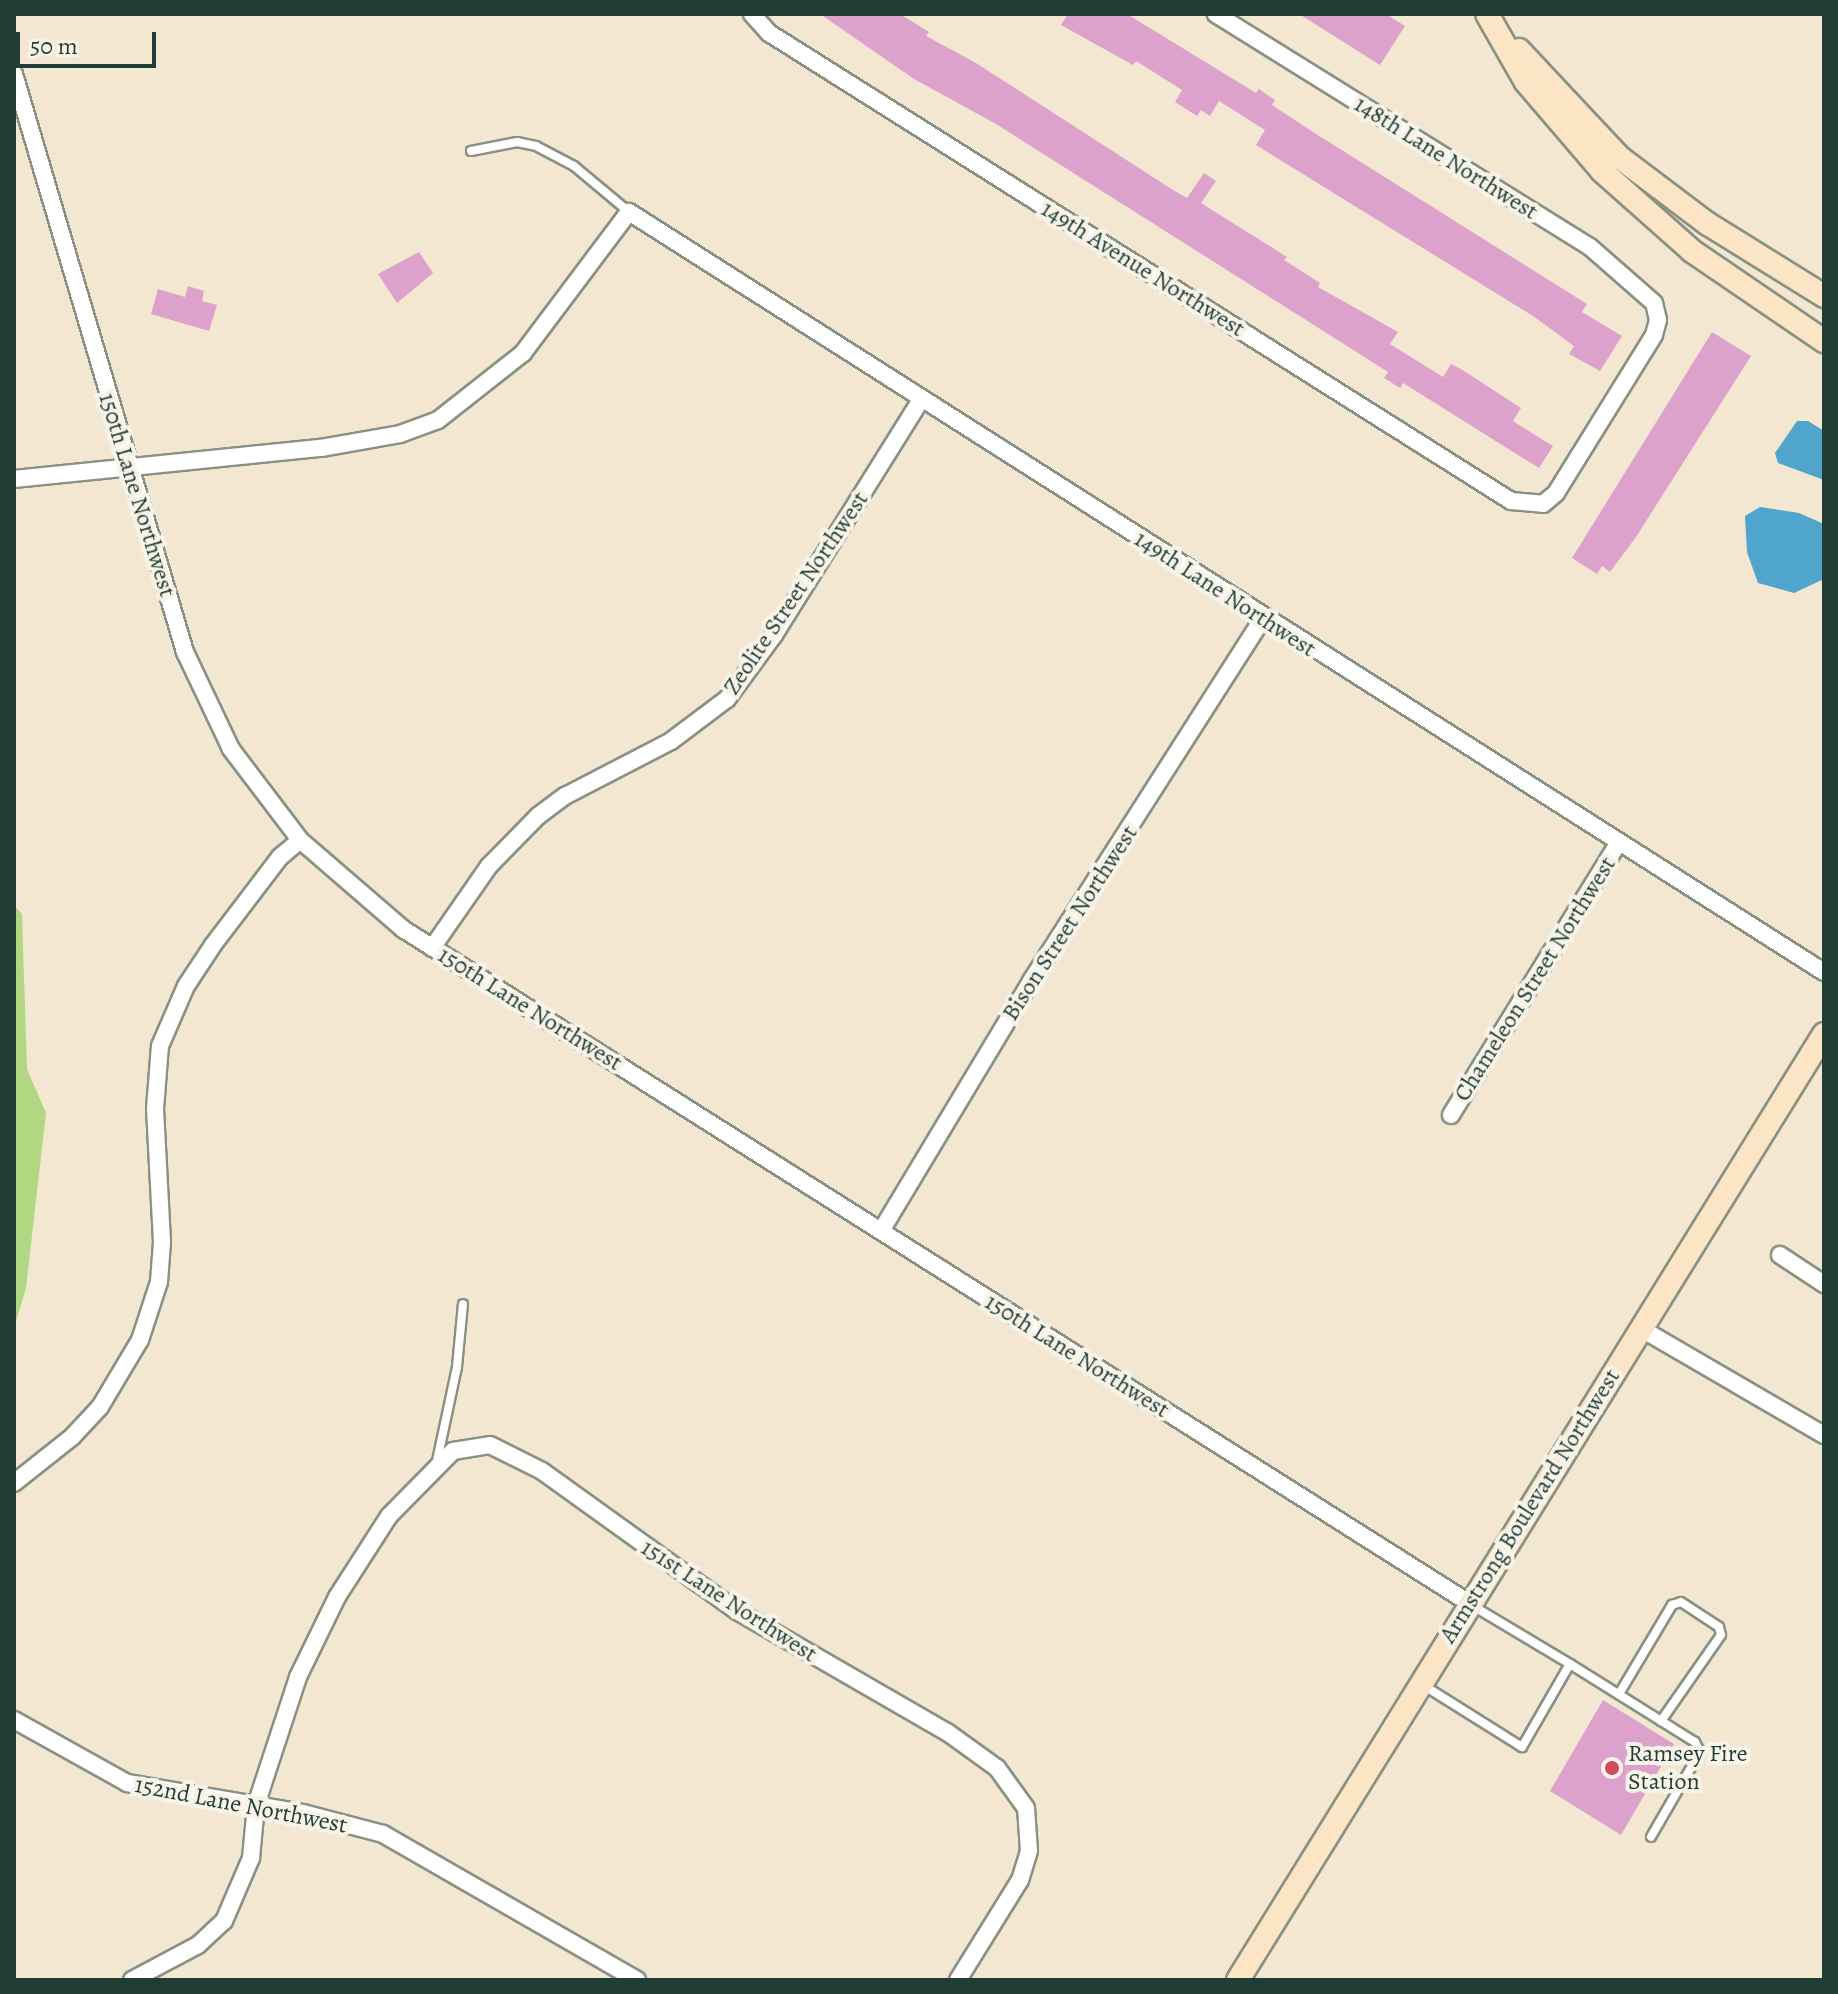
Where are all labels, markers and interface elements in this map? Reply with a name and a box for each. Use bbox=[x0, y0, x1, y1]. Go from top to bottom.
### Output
scale bar bbox=[20, 16, 160, 66]
text: 50 m bbox=[30, 30, 78, 62]
street label: 148th Lane Northwest bbox=[1349, 90, 1543, 226]
street label: 149th Avenue Northwest bbox=[1036, 195, 1250, 343]
street label: 150th Lane Northwest bbox=[92, 389, 182, 601]
street label: Zeolite Street Northwest bbox=[717, 486, 875, 700]
street label: 149th Lane Northwest bbox=[1129, 525, 1321, 663]
street label: Bison Street Northwest bbox=[996, 820, 1144, 1026]
street label: Chameleon Street Northwest bbox=[1448, 851, 1622, 1107]
street label: 150th Lane Northwest bbox=[433, 941, 627, 1077]
street label: 150th Lane Northwest bbox=[980, 1288, 1174, 1424]
street label: Armstrong Boulevard Northwest bbox=[1434, 1364, 1626, 1648]
street label: 151st Lane Northwest bbox=[636, 1533, 822, 1669]
place label: Ramsey Fire Station bbox=[1628, 1740, 1747, 1796]
marker: Ramsey Fire Station bbox=[1603, 1759, 1621, 1777]
street label: 152nd Lane Northwest bbox=[132, 1770, 350, 1840]

